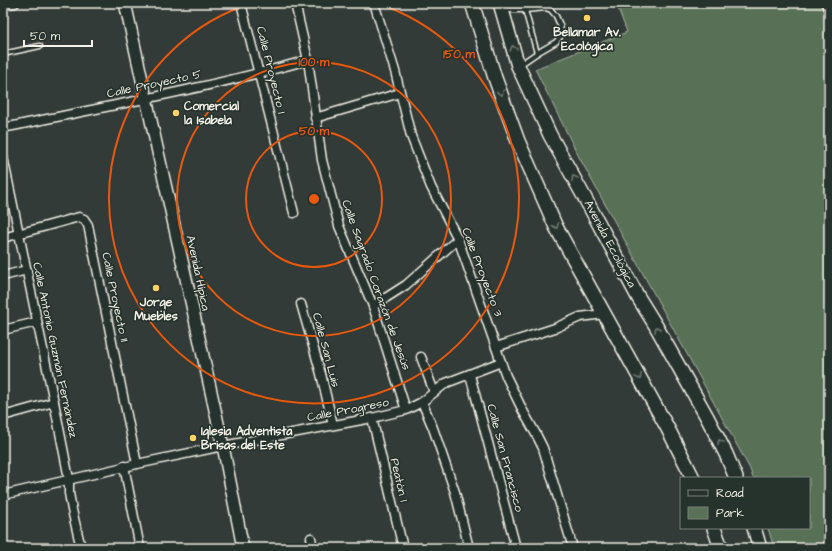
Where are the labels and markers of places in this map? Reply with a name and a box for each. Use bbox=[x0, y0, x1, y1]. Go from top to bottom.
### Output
marker: Bellamar Av. Ecológica bbox=[582, 13, 592, 23]
place label: Bellamar Av. Ecológica bbox=[553, 24, 621, 57]
place label: Comercial la Isabela bbox=[184, 98, 239, 129]
marker: Comercial la Isabela bbox=[171, 108, 181, 118]
centre of rings bbox=[307, 192, 321, 206]
marker: Jorge Muebles bbox=[151, 283, 161, 293]
place label: Jorge Muebles bbox=[134, 294, 178, 325]
place label: Iglesia Adventista Brisas del Este bbox=[201, 423, 293, 454]
marker: Iglesia Adventista Brisas del Este bbox=[188, 433, 198, 443]

